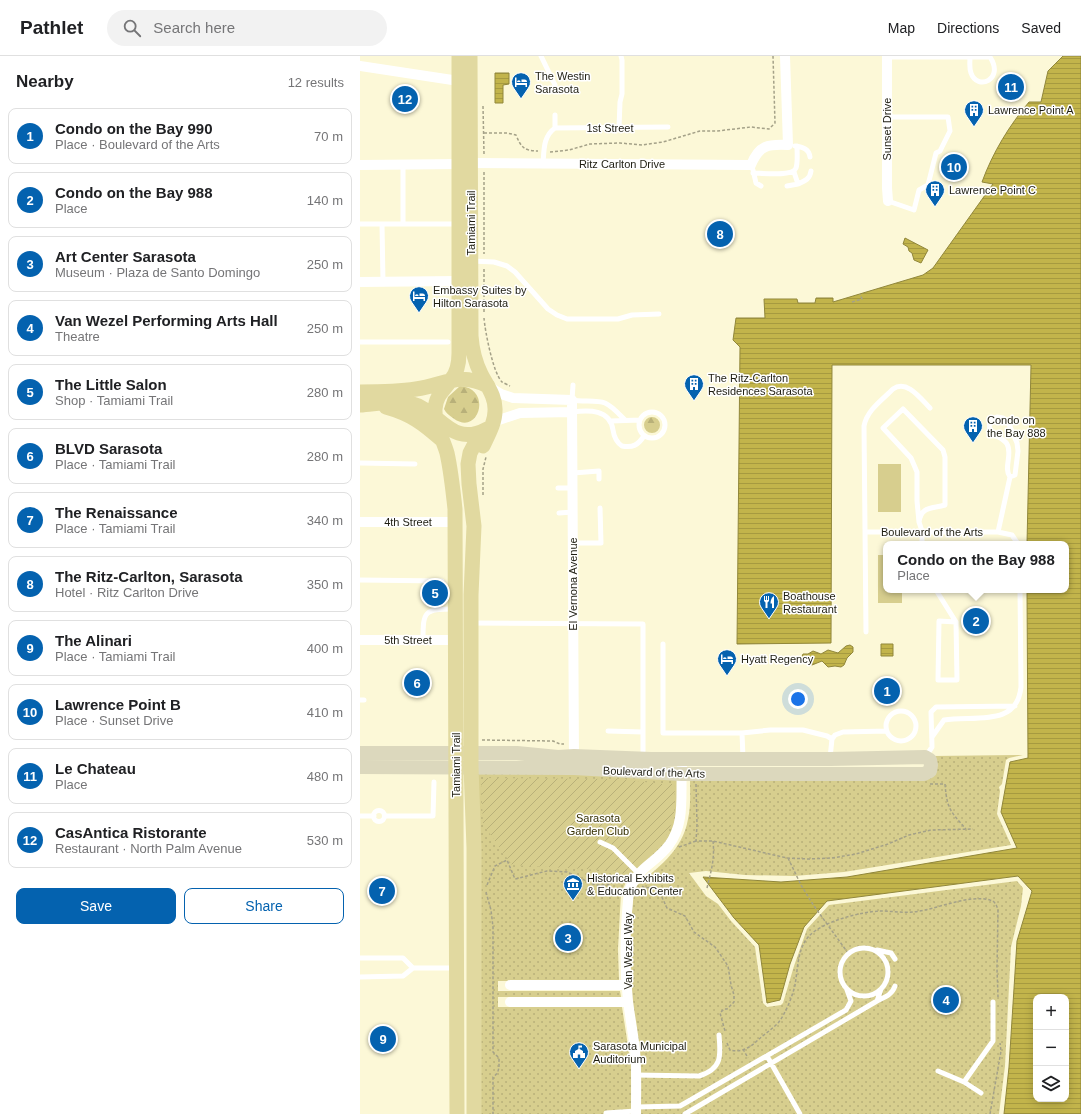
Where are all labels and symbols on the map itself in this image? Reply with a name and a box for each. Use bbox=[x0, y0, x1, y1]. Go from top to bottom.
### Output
place label: The Westin Sarasota bbox=[535, 70, 590, 95]
hotel icon: The Westin Sarasota bbox=[510, 71, 532, 99]
pin: 11 bbox=[998, 72, 1024, 102]
pin: 12 bbox=[392, 84, 418, 114]
street label: Sunset Drive bbox=[881, 98, 893, 160]
building icon: Lawrence Point A bbox=[963, 99, 985, 127]
place label: Lawrence Point A bbox=[988, 104, 1074, 116]
street label: 1st Street bbox=[586, 122, 634, 134]
pin: 10 bbox=[941, 152, 967, 182]
street label: Ritz Carlton Drive bbox=[579, 158, 665, 170]
building icon: Lawrence Point C bbox=[924, 179, 946, 207]
place label: Lawrence Point C bbox=[949, 184, 1036, 196]
street label: Tamiami Trail bbox=[465, 191, 477, 255]
pin: 8 bbox=[707, 219, 733, 249]
place label: Embassy Suites by Hilton Sarasota bbox=[433, 284, 527, 309]
hotel icon: Embassy Suites by Hilton Sarasota bbox=[408, 285, 430, 313]
place label: The Ritz-Carlton Residences Sarasota bbox=[708, 372, 813, 397]
building icon: The Ritz-Carlton Residences Sarasota bbox=[683, 373, 705, 401]
place label: Condo on the Bay 888 bbox=[987, 414, 1046, 439]
building icon: Condo on the Bay 888 bbox=[962, 415, 984, 443]
street label: 4th Street bbox=[384, 516, 432, 528]
street label: Boulevard of the Arts bbox=[881, 526, 984, 538]
street label: El Vernona Avenue bbox=[567, 537, 579, 631]
pin: 5 bbox=[422, 578, 448, 608]
place label: Boathouse Restaurant bbox=[783, 590, 837, 615]
restaurant icon: Boathouse Restaurant bbox=[758, 591, 780, 619]
pin: 2 bbox=[963, 606, 989, 636]
street label: 5th Street bbox=[384, 634, 432, 646]
hotel icon: Hyatt Regency bbox=[716, 648, 738, 676]
place label: Hyatt Regency bbox=[741, 653, 814, 665]
pin: 6 bbox=[404, 668, 430, 698]
pin: 1 bbox=[874, 676, 900, 706]
your location bbox=[788, 689, 808, 709]
street label: Tamiami Trail bbox=[450, 733, 462, 797]
street label: Boulevard of the Arts bbox=[603, 764, 706, 780]
park label: Sarasota Garden Club bbox=[567, 812, 629, 837]
place label: Historical Exhibits & Education Center bbox=[587, 872, 683, 897]
museum icon: Historical Exhibits & Education Center bbox=[562, 873, 584, 901]
pin: 7 bbox=[369, 876, 395, 906]
street label: Van Wezel Way bbox=[622, 912, 634, 989]
pin: 3 bbox=[555, 923, 581, 953]
pin: 4 bbox=[933, 985, 959, 1015]
pin: 9 bbox=[370, 1024, 396, 1054]
place label: Sarasota Municipal Auditorium bbox=[593, 1040, 687, 1065]
public building icon: Sarasota Municipal Auditorium bbox=[568, 1041, 590, 1069]

